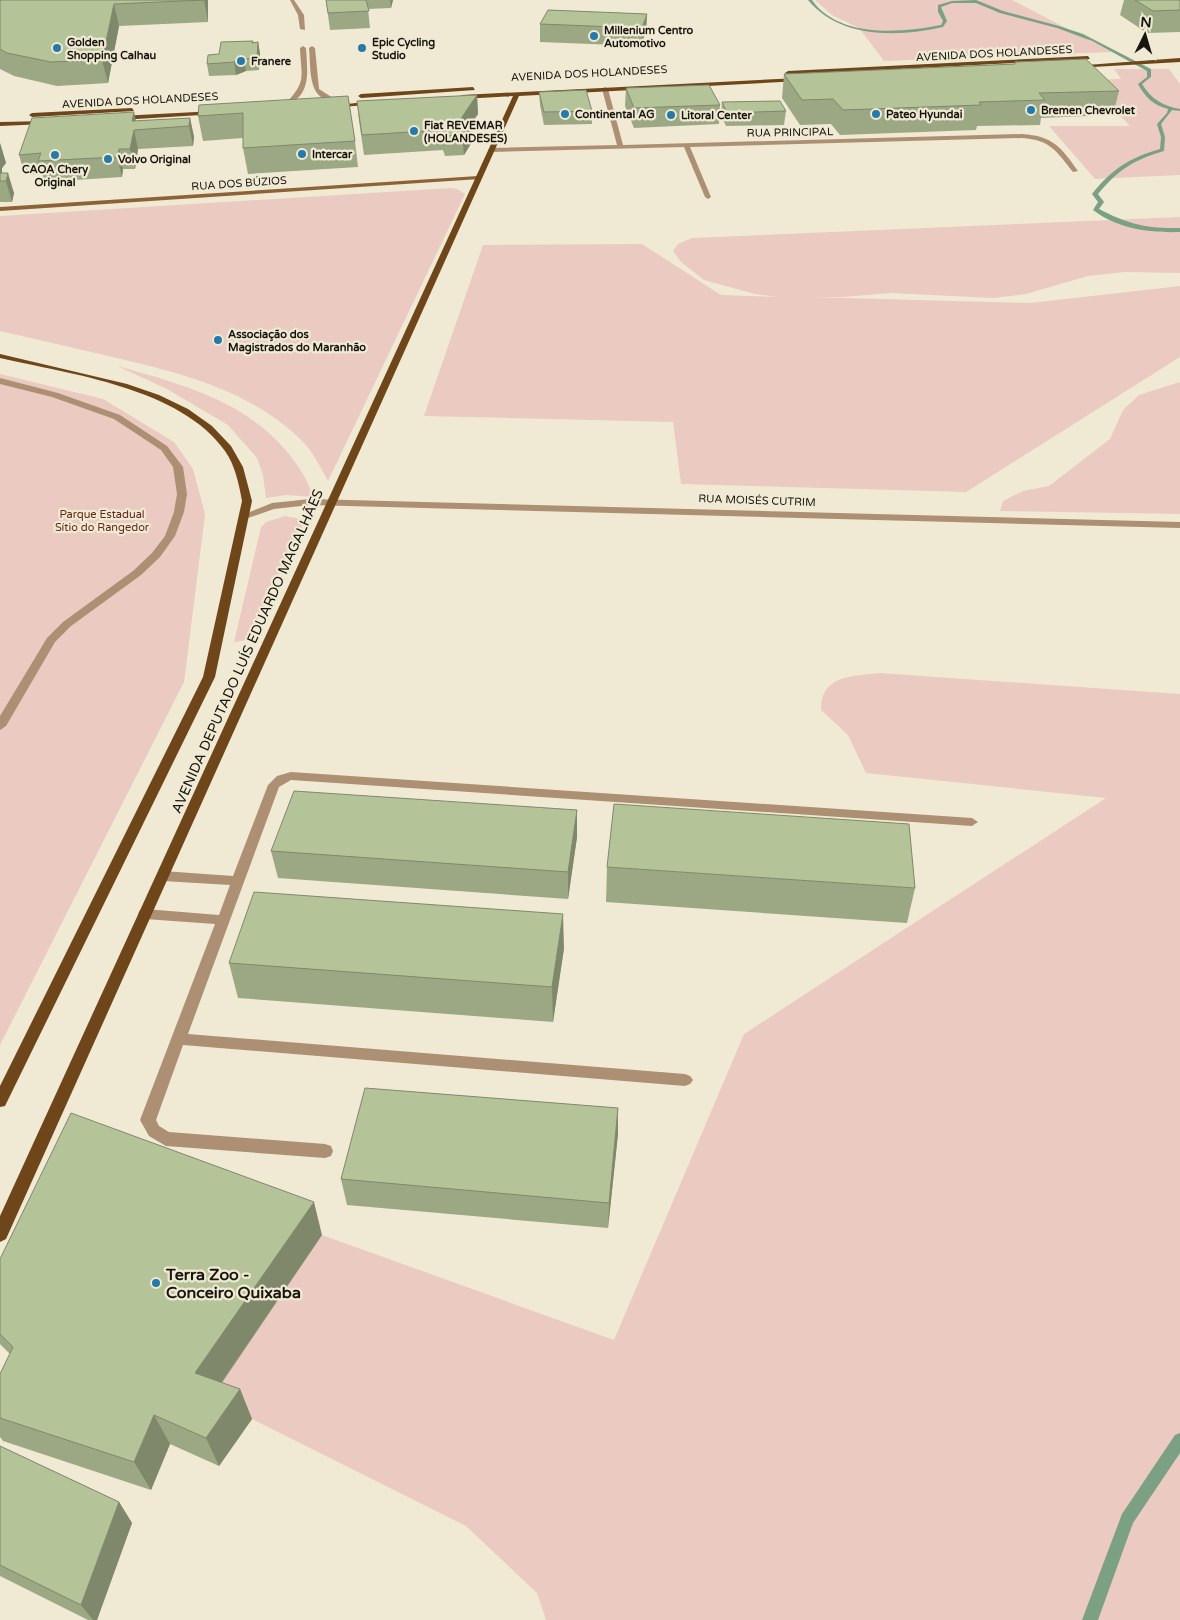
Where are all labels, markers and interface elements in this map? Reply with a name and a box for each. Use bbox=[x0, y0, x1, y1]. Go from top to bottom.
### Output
north arrow bbox=[1120, 10, 1170, 60]
text: N bbox=[1140, 14, 1152, 32]
place label: Millenium Centro Automotivo bbox=[604, 24, 694, 50]
marker: Millenium Centro Automotivo bbox=[588, 30, 600, 42]
place label: Golden Shopping Calhau bbox=[67, 36, 157, 63]
place label: Epic Cycling Studio bbox=[372, 36, 435, 62]
marker: Golden Shopping Calhau bbox=[51, 42, 63, 54]
marker: Epic Cycling Studio bbox=[356, 42, 368, 54]
street label: AVENIDA DOS HOLANDESES bbox=[916, 43, 1073, 64]
marker: Franere bbox=[235, 55, 247, 67]
place label: Franere bbox=[251, 55, 292, 68]
street label: AVENIDA DOS HOLANDESES bbox=[511, 63, 668, 84]
street label: AVENIDA DOS HOLANDESES bbox=[62, 90, 219, 111]
marker: Bremen Chevrolet bbox=[1025, 104, 1037, 116]
place label: Bremen Chevrolet bbox=[1041, 104, 1136, 117]
marker: Continental AG bbox=[559, 108, 571, 120]
place label: Continental AG bbox=[575, 108, 655, 121]
marker: Pateo Hyundai bbox=[870, 108, 882, 120]
place label: Pateo Hyundai bbox=[886, 108, 963, 122]
marker: Litoral Center bbox=[665, 109, 677, 121]
place label: Litoral Center bbox=[681, 109, 752, 122]
place label: Fiat REVEMAR (HOLANDESES) bbox=[424, 119, 508, 145]
marker: Fiat REVEMAR (HOLANDESES) bbox=[408, 125, 420, 137]
street label: RUA PRINCIPAL bbox=[747, 125, 834, 140]
marker: Intercar bbox=[296, 148, 308, 160]
place label: Intercar bbox=[312, 148, 353, 161]
marker: CAOA Chery Original bbox=[49, 149, 61, 161]
marker: Volvo Original bbox=[102, 153, 114, 165]
place label: Volvo Original bbox=[118, 153, 191, 167]
place label: CAOA Chery Original bbox=[22, 163, 88, 190]
street label: RUA DOS BÚZIOS bbox=[191, 173, 287, 193]
place label: Associação dos Magistrados do Maranhão bbox=[228, 328, 366, 355]
marker: Associação dos Magistrados do Maranhão bbox=[212, 334, 224, 346]
street label: AVENIDA DEPUTADO LUÍS EDUARDO MAGALHÃES bbox=[168, 486, 327, 816]
street label: RUA MOISÉS CUTRIM bbox=[698, 491, 816, 509]
park label: Parque Estadual Sítio do Rangedor bbox=[55, 508, 150, 534]
place label: Terra Zoo - Conceiro Quixaba bbox=[165, 1265, 301, 1303]
marker: Terra Zoo - Conceiro Quixaba bbox=[150, 1277, 162, 1289]

